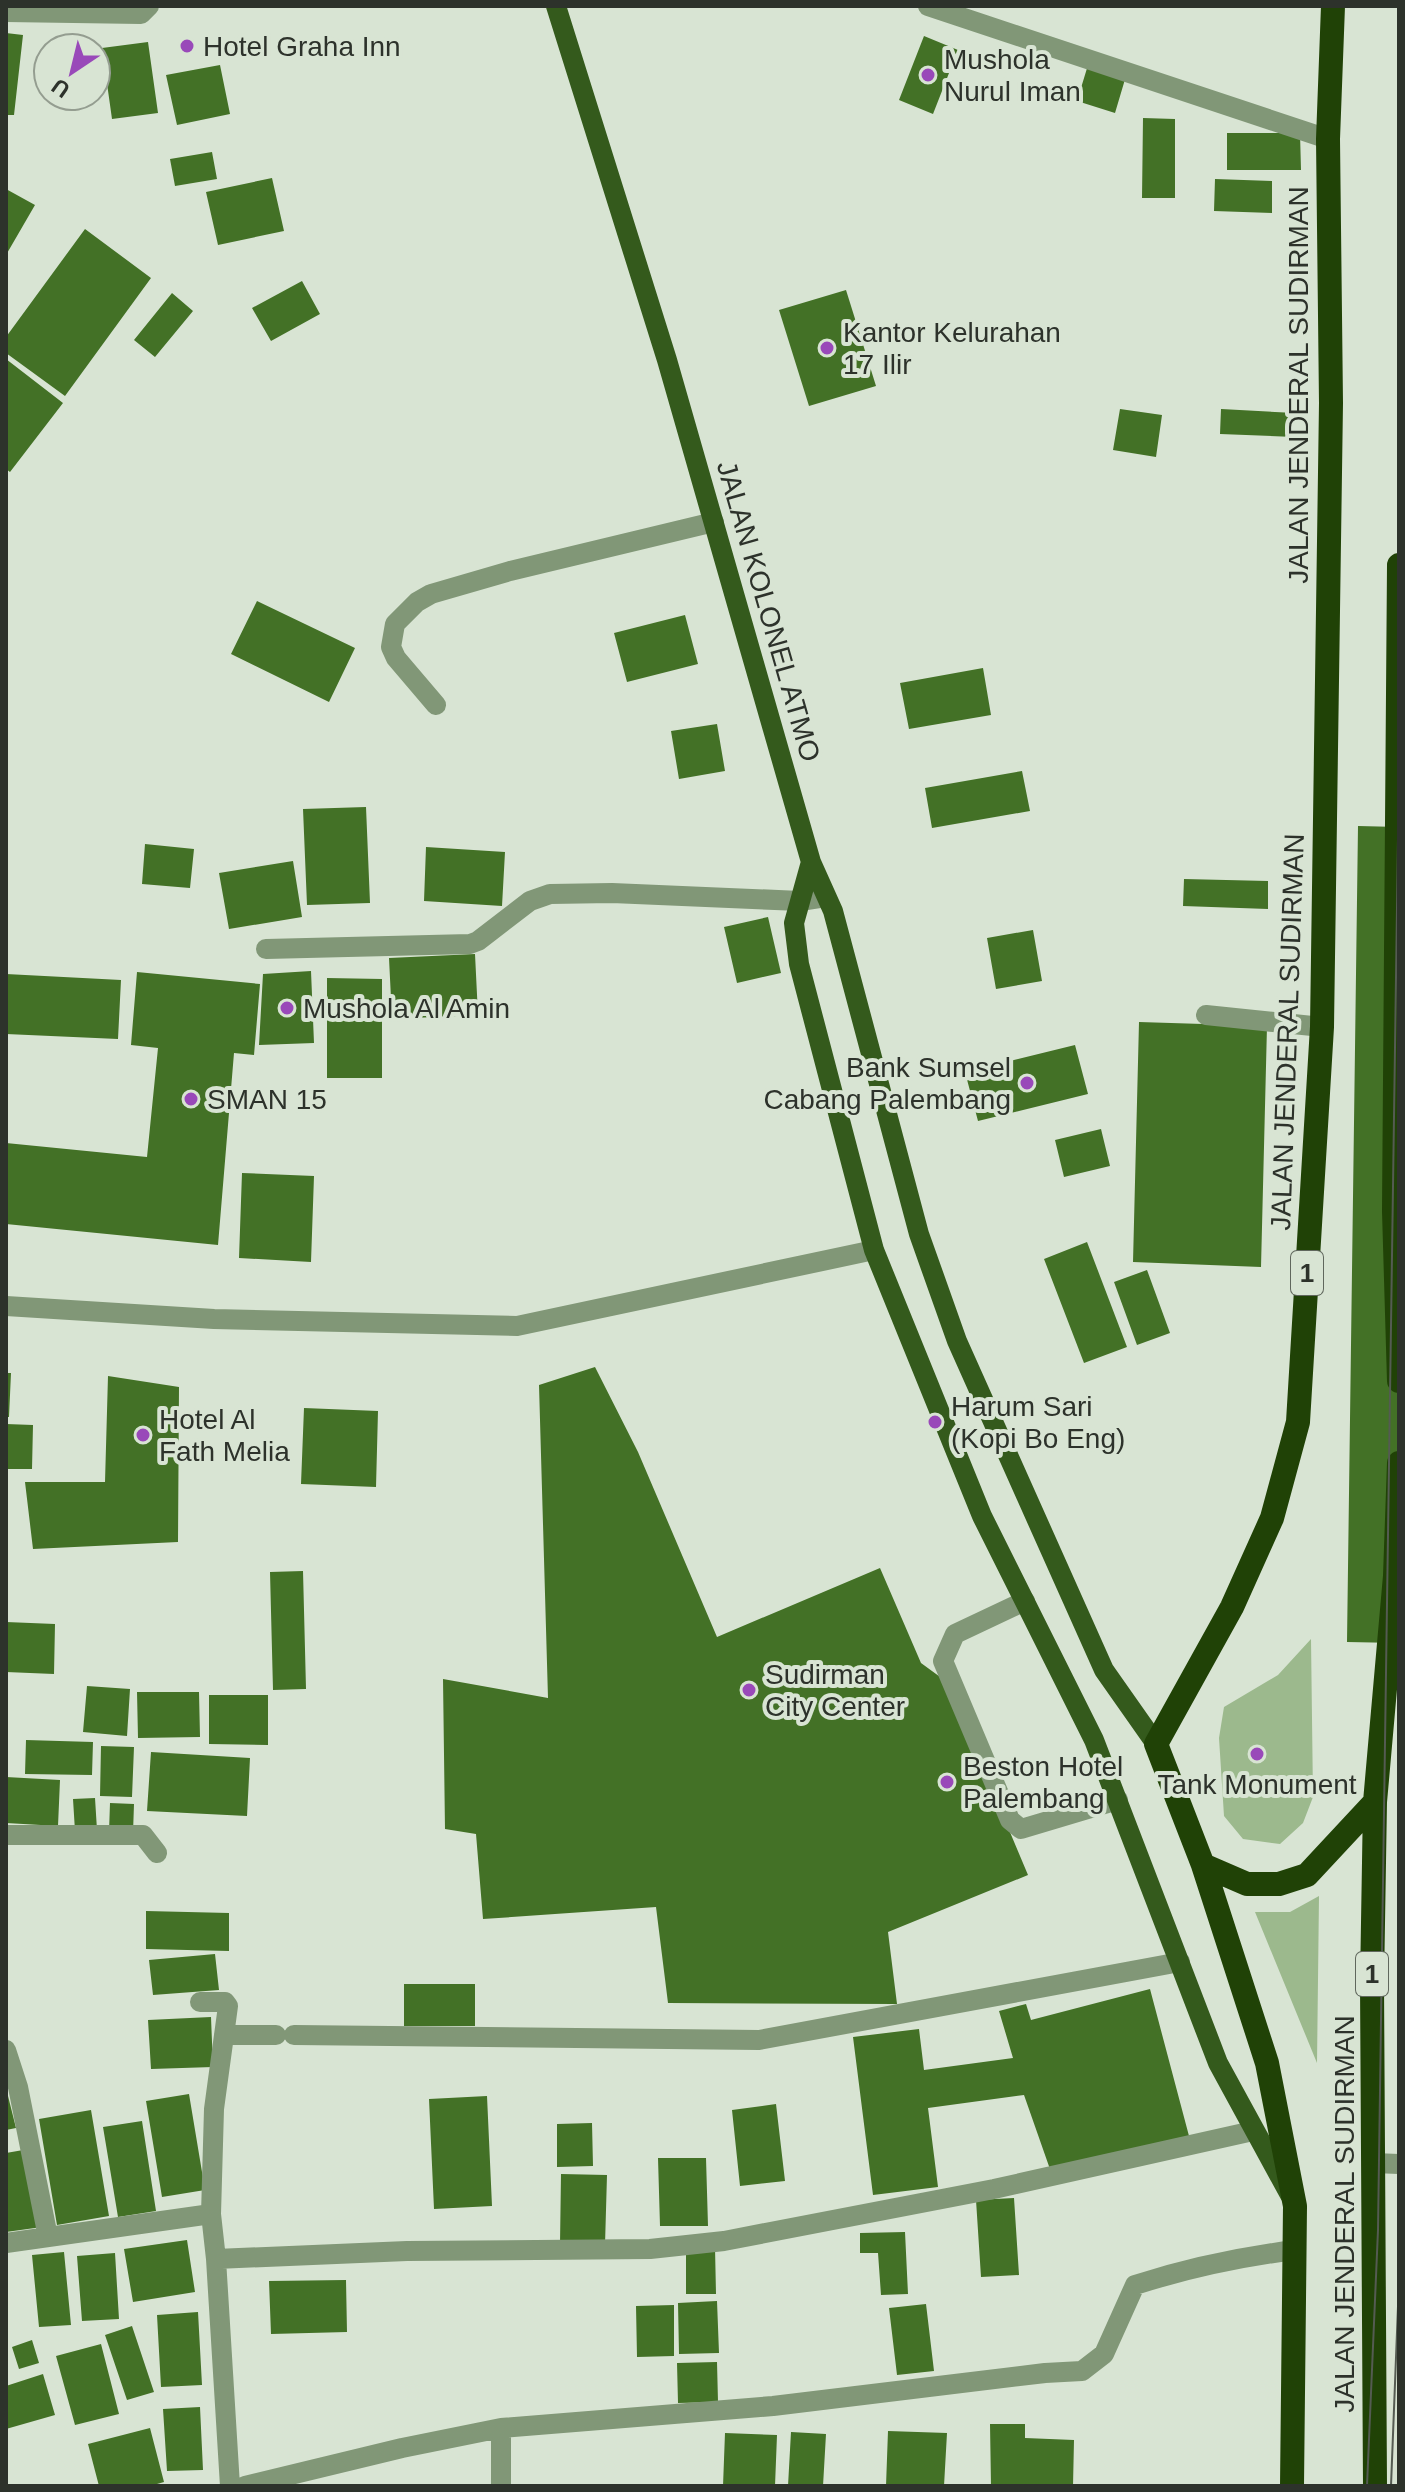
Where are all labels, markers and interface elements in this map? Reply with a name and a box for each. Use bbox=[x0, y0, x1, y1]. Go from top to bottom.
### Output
place label: Hotel Graha Inn bbox=[203, 31, 401, 62]
north arrow bbox=[32, 32, 112, 112]
marker: Hotel Graha Inn bbox=[178, 37, 196, 55]
place label: Mushola Nurul Iman bbox=[944, 44, 1081, 107]
marker: Mushola Nurul Iman bbox=[919, 66, 937, 84]
text: U bbox=[47, 73, 74, 103]
street label: JALAN JENDERAL SUDIRMAN bbox=[1283, 186, 1314, 584]
place label: Kantor Kelurahan 17 Ilir bbox=[843, 317, 1061, 380]
marker: Kantor Kelurahan 17 Ilir bbox=[818, 339, 836, 357]
street label: JALAN KOLONEL ATMO bbox=[711, 457, 826, 765]
street label: JALAN JENDERAL SUDIRMAN bbox=[1265, 833, 1310, 1231]
place label: Mushola Al Amin bbox=[303, 993, 510, 1024]
marker: Mushola Al Amin bbox=[278, 999, 296, 1017]
place label: Bank Sumsel Cabang Palembang bbox=[763, 1052, 1011, 1115]
marker: Bank Sumsel Cabang Palembang bbox=[1018, 1074, 1036, 1092]
place label: SMAN 15 bbox=[207, 1084, 327, 1115]
marker: SMAN 15 bbox=[182, 1090, 200, 1108]
road number: 1 bbox=[1291, 1251, 1323, 1295]
place label: Harum Sari (Kopi Bo Eng) bbox=[951, 1391, 1125, 1454]
place label: Hotel Al Fath Melia bbox=[159, 1404, 290, 1467]
marker: Harum Sari (Kopi Bo Eng) bbox=[926, 1413, 944, 1431]
marker: Hotel Al Fath Melia bbox=[134, 1426, 152, 1444]
place label: Sudirman City Center bbox=[765, 1659, 905, 1722]
marker: Sudirman City Center bbox=[740, 1681, 758, 1699]
marker: Tank Monument bbox=[1248, 1745, 1266, 1763]
place label: Beston Hotel Palembang bbox=[963, 1751, 1123, 1814]
place label: Tank Monument bbox=[1157, 1769, 1357, 1800]
marker: Beston Hotel Palembang bbox=[938, 1773, 956, 1791]
road number: 1 bbox=[1356, 1952, 1388, 1996]
street label: JALAN JENDERAL SUDIRMAN bbox=[1329, 2015, 1360, 2413]

